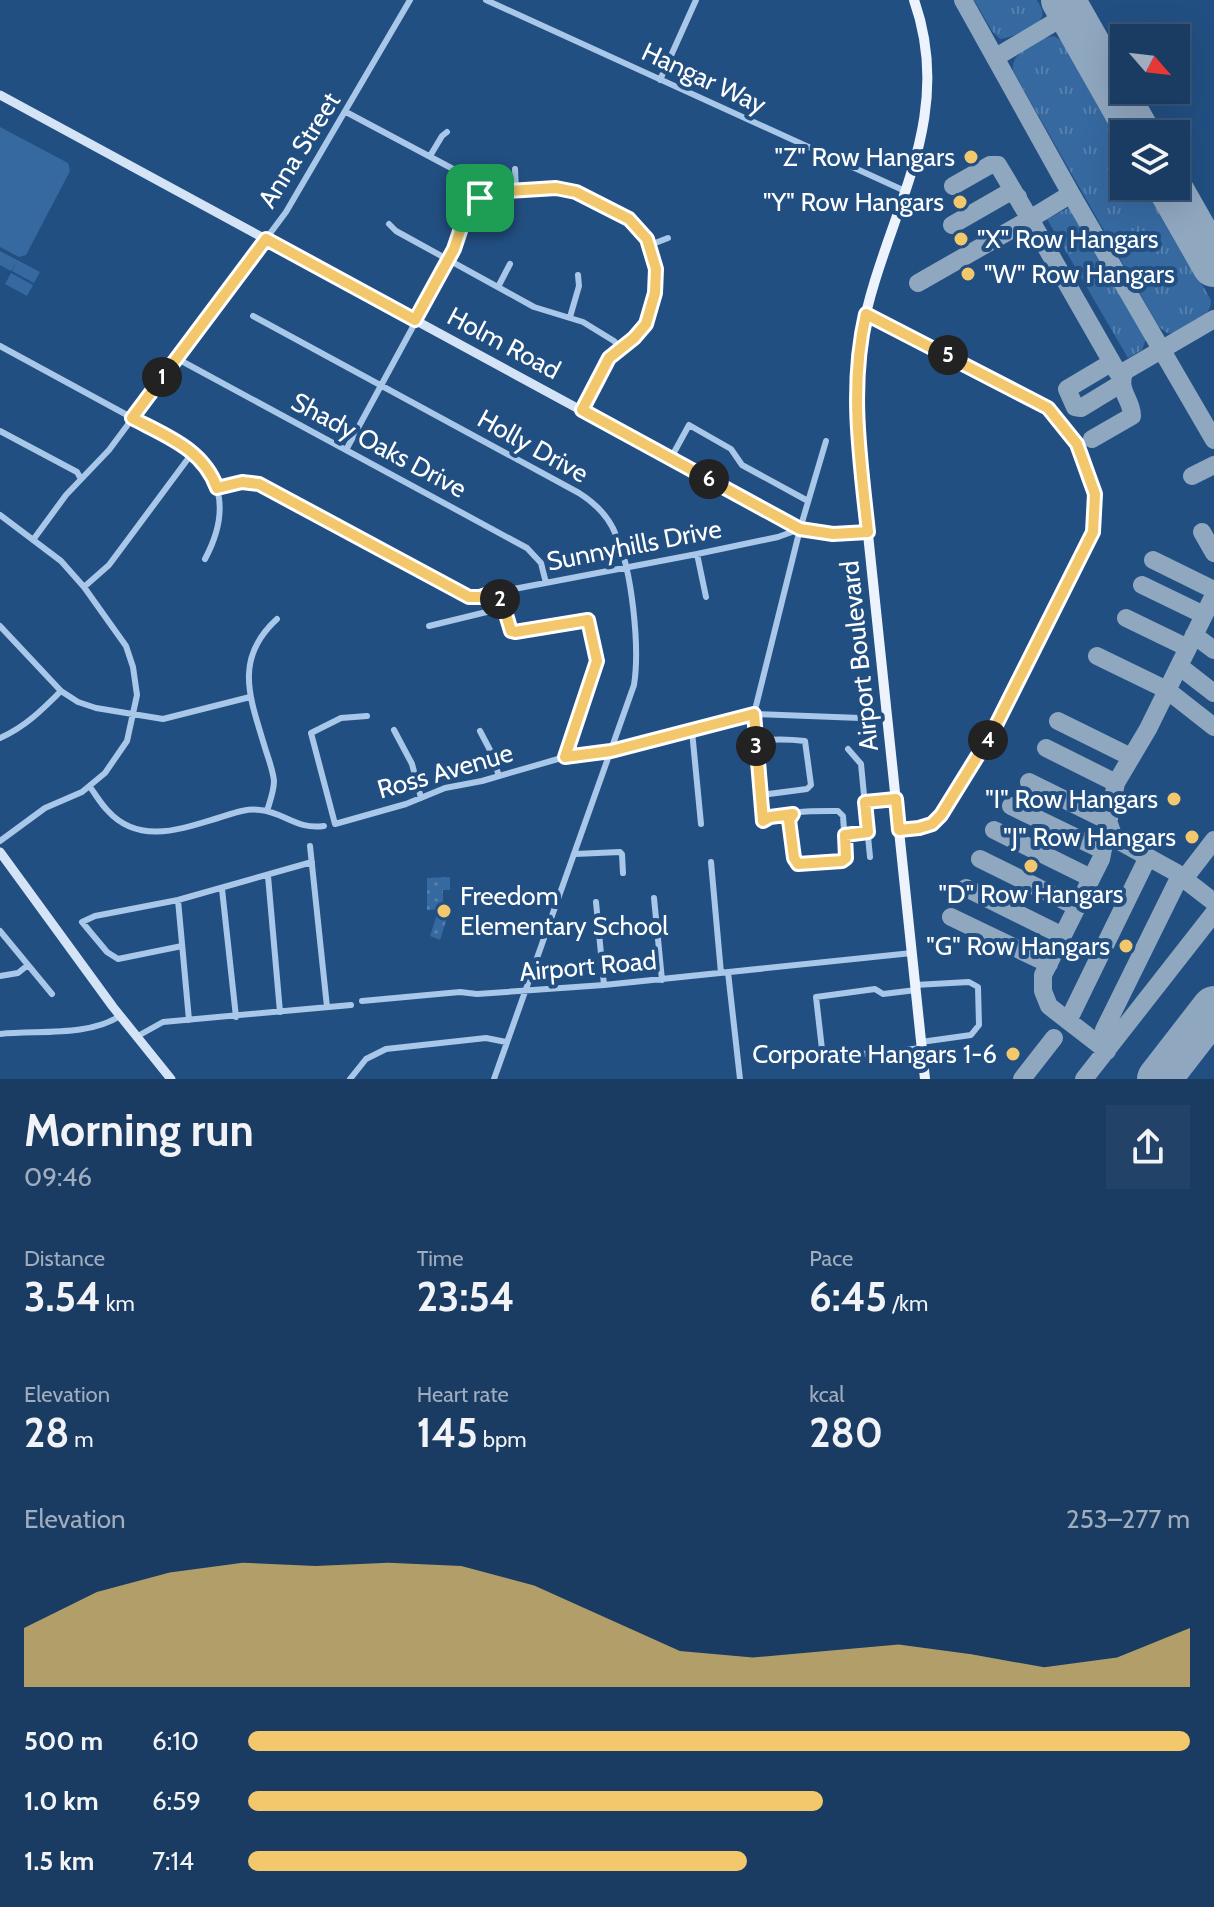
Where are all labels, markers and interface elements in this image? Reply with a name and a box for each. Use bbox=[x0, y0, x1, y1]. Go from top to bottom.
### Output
north arrow bbox=[1110, 24, 1190, 104]
map controls bbox=[1110, 24, 1190, 200]
street label: Hangar Way bbox=[637, 35, 771, 121]
street label: Anna Street bbox=[251, 86, 347, 214]
button: layers bbox=[1110, 120, 1190, 200]
place label: "Z" Row Hangars bbox=[775, 141, 955, 173]
marker: "Z" Row Hangars bbox=[962, 148, 980, 166]
pin bbox=[446, 164, 514, 232]
icon: arrive bbox=[458, 176, 502, 220]
place label: "Y" Row Hangars bbox=[763, 186, 944, 218]
marker: "Y" Row Hangars bbox=[951, 193, 969, 211]
place label: "X" Row Hangars bbox=[977, 223, 1159, 255]
marker: "X" Row Hangars bbox=[952, 230, 970, 248]
place label: "W" Row Hangars bbox=[984, 258, 1175, 290]
marker: "W" Row Hangars bbox=[959, 265, 977, 283]
street label: Holm Road bbox=[442, 300, 566, 386]
pin: 5 bbox=[928, 335, 968, 375]
text: 5 bbox=[942, 341, 954, 368]
pin: 1 bbox=[142, 357, 182, 397]
text: 1 bbox=[158, 363, 166, 390]
street label: Shady Oaks Drive bbox=[286, 385, 472, 505]
street label: Holly Drive bbox=[472, 403, 594, 489]
pin: 6 bbox=[689, 459, 729, 499]
text: 6 bbox=[703, 465, 715, 492]
street label: Sunnyhills Drive bbox=[544, 512, 724, 578]
street label: Airport Boulevard bbox=[833, 559, 885, 753]
pin: 2 bbox=[480, 579, 520, 619]
text: 2 bbox=[494, 585, 506, 612]
pin: 4 bbox=[968, 720, 1008, 760]
pin: 3 bbox=[736, 726, 776, 766]
text: 4 bbox=[981, 726, 995, 753]
text: 3 bbox=[750, 732, 762, 759]
street label: Ross Avenue bbox=[374, 736, 516, 806]
place label: "I" Row Hangars bbox=[985, 783, 1158, 815]
marker: "I" Row Hangars bbox=[1165, 790, 1183, 808]
place label: "J" Row Hangars bbox=[1003, 821, 1176, 853]
marker: "J" Row Hangars bbox=[1183, 828, 1201, 846]
marker: "D" Row Hangars bbox=[1022, 857, 1040, 875]
place label: "D" Row Hangars bbox=[938, 878, 1124, 910]
place label: Freedom Elementary School bbox=[460, 880, 668, 942]
marker: Freedom Elementary School bbox=[435, 902, 453, 920]
place label: "G" Row Hangars bbox=[926, 930, 1110, 962]
marker: "G" Row Hangars bbox=[1117, 937, 1135, 955]
street label: Airport Road bbox=[518, 944, 658, 988]
place label: Corporate Hangars 1-6 bbox=[752, 1038, 997, 1070]
marker: Corporate Hangars 1-6 bbox=[1004, 1045, 1022, 1063]
text: Morning run bbox=[24, 1104, 254, 1157]
button: share bbox=[1106, 1105, 1190, 1189]
text: 09:46 bbox=[24, 1161, 92, 1193]
text: Distance bbox=[24, 1245, 105, 1272]
text: Time bbox=[417, 1245, 463, 1272]
text: Pace bbox=[809, 1245, 853, 1272]
text: 3.54 bbox=[24, 1272, 101, 1321]
text: 23:54 bbox=[417, 1272, 515, 1321]
text: 6:45 bbox=[809, 1272, 887, 1321]
text: km bbox=[101, 1290, 135, 1317]
text: /km bbox=[887, 1290, 928, 1317]
text: Elevation bbox=[24, 1381, 110, 1408]
text: Heart rate bbox=[417, 1381, 509, 1408]
text: kcal bbox=[809, 1381, 844, 1408]
text: 28 bbox=[24, 1408, 69, 1457]
text: 145 bbox=[417, 1408, 478, 1457]
text: 280 bbox=[809, 1408, 883, 1457]
text: m bbox=[69, 1426, 94, 1453]
text: bpm bbox=[478, 1426, 526, 1453]
text: Elevation bbox=[24, 1503, 126, 1535]
text: 253–277 m bbox=[1066, 1503, 1190, 1535]
text: 500 m bbox=[24, 1725, 103, 1757]
text: 6:10 bbox=[152, 1725, 199, 1757]
text: 1.0 km bbox=[24, 1785, 99, 1817]
text: 6:59 bbox=[152, 1785, 201, 1817]
text: 1.5 km bbox=[24, 1845, 94, 1877]
text: 7:14 bbox=[152, 1845, 194, 1877]

